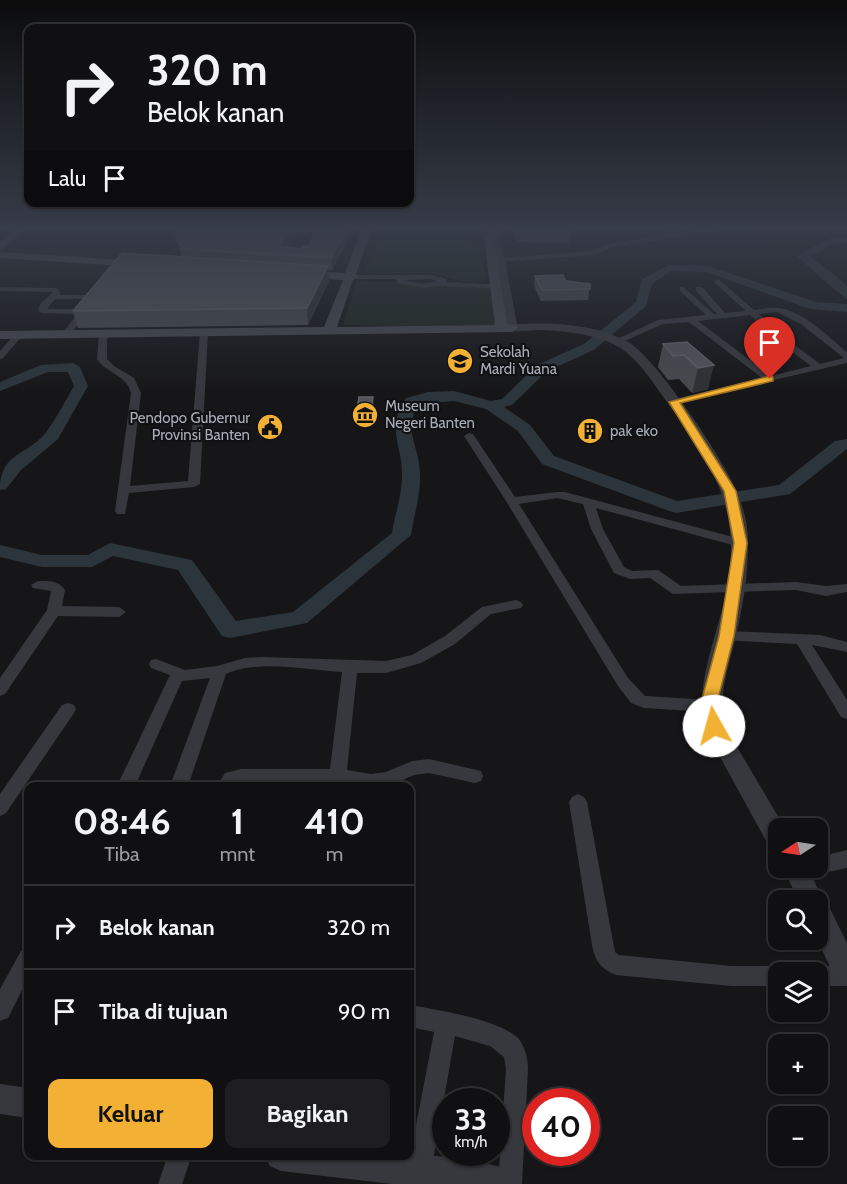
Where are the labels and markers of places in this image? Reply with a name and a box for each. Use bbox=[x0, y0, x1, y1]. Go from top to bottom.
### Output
pin bbox=[744, 317, 795, 379]
place label: Sekolah Mardi Yuana bbox=[480, 343, 558, 378]
school or university icon: Sekolah Mardi Yuana bbox=[445, 346, 475, 376]
place label: Museum Negeri Banten bbox=[385, 397, 475, 432]
museum icon: Museum Negeri Banten bbox=[350, 400, 380, 430]
place label: Pendopo Gubernur Provinsi Banten bbox=[129, 409, 250, 444]
public building icon: Pendopo Gubernur Provinsi Banten bbox=[255, 412, 285, 442]
building icon: pak eko bbox=[575, 416, 605, 446]
place label: pak eko bbox=[610, 422, 658, 440]

